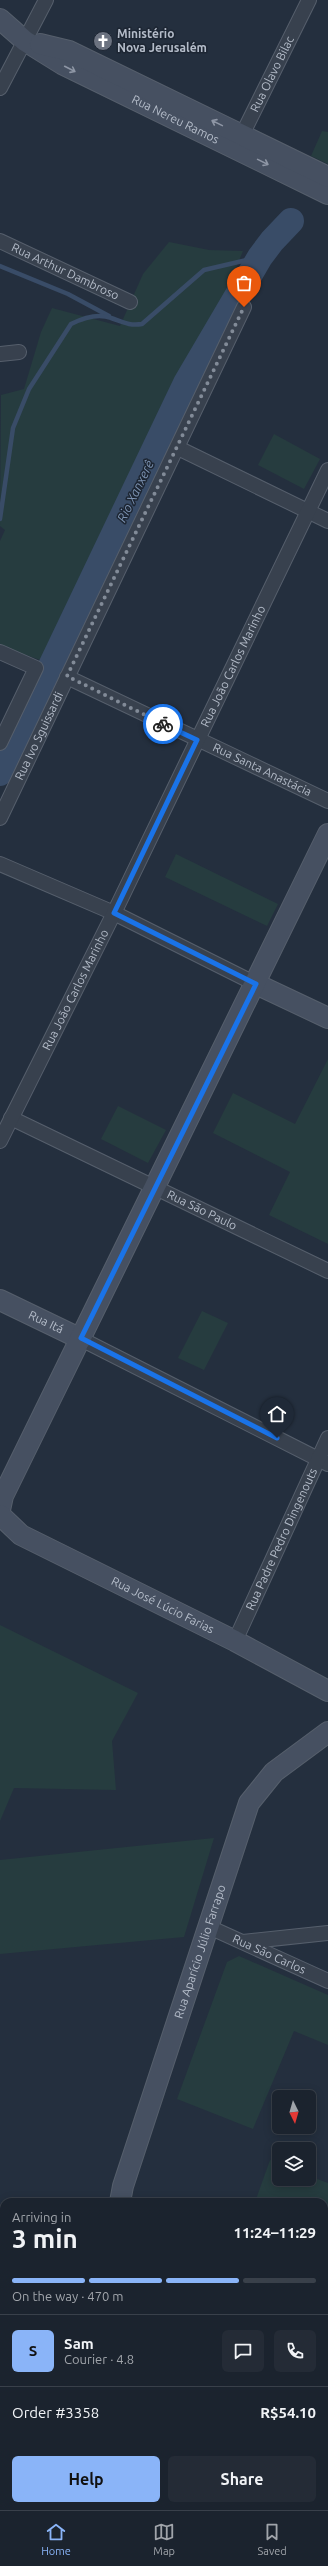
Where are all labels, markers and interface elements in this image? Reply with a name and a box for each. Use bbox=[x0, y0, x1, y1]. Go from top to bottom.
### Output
place label: Ministério Nova Jerusalém bbox=[117, 27, 207, 54]
church icon: Ministério Nova Jerusalém bbox=[92, 30, 114, 52]
street label: Rua Olavo Bilac bbox=[248, 33, 296, 114]
one-way arrow bbox=[64, 65, 76, 73]
street label: Rua Nereu Ramos bbox=[130, 92, 221, 146]
one-way arrow bbox=[212, 119, 224, 126]
one-way arrow bbox=[256, 159, 268, 166]
street label: Rua Arthur Dambroso bbox=[10, 240, 121, 302]
pin bbox=[227, 266, 261, 307]
icon: bag bbox=[233, 272, 255, 294]
water label: Rio Xanxerê bbox=[114, 458, 156, 524]
street label: Rua João Carlos Marinho bbox=[198, 603, 268, 729]
street label: Rua Ivo Sguissardi bbox=[12, 689, 65, 782]
courier bbox=[143, 704, 183, 744]
icon: bike bbox=[152, 713, 174, 735]
street label: Rua Santa Anastácia bbox=[211, 740, 314, 798]
street label: Rua João Carlos Marinho bbox=[40, 927, 111, 1052]
street label: Rua São Paulo bbox=[165, 1187, 239, 1232]
street label: Rua Itá bbox=[27, 1308, 66, 1336]
pin bbox=[260, 1397, 294, 1438]
icon: home bbox=[266, 1403, 288, 1425]
street label: Rua Padre Pedro Dingenouts bbox=[243, 1466, 319, 1612]
street label: Rua José Lúcio Farias bbox=[109, 1574, 216, 1636]
street label: Rua Aparício Júlio Farrapo bbox=[172, 1883, 228, 2020]
street label: Rua São Carlos bbox=[231, 1932, 308, 1976]
north arrow bbox=[272, 2090, 316, 2134]
map controls bbox=[272, 2090, 316, 2186]
button: layers bbox=[272, 2142, 316, 2186]
text: Arriving in bbox=[12, 2210, 71, 2224]
text: 3 min bbox=[12, 2224, 78, 2253]
text: 11:24–11:29 bbox=[233, 2224, 316, 2241]
text: On the way · 470 m bbox=[12, 2289, 124, 2303]
button: chat bbox=[222, 2330, 264, 2372]
button: phone bbox=[274, 2330, 316, 2372]
text: Sam bbox=[64, 2335, 94, 2352]
text: S bbox=[29, 2342, 37, 2359]
text: Courier · 4.8 bbox=[64, 2352, 134, 2366]
text: Order #3358 bbox=[12, 2404, 99, 2421]
text: R$54.10 bbox=[260, 2404, 316, 2421]
button: Help bbox=[12, 2456, 160, 2502]
button: Share bbox=[168, 2456, 316, 2502]
tab: Home bbox=[41, 2521, 71, 2557]
tab: Map bbox=[153, 2521, 175, 2557]
tab: Saved bbox=[258, 2521, 287, 2557]

